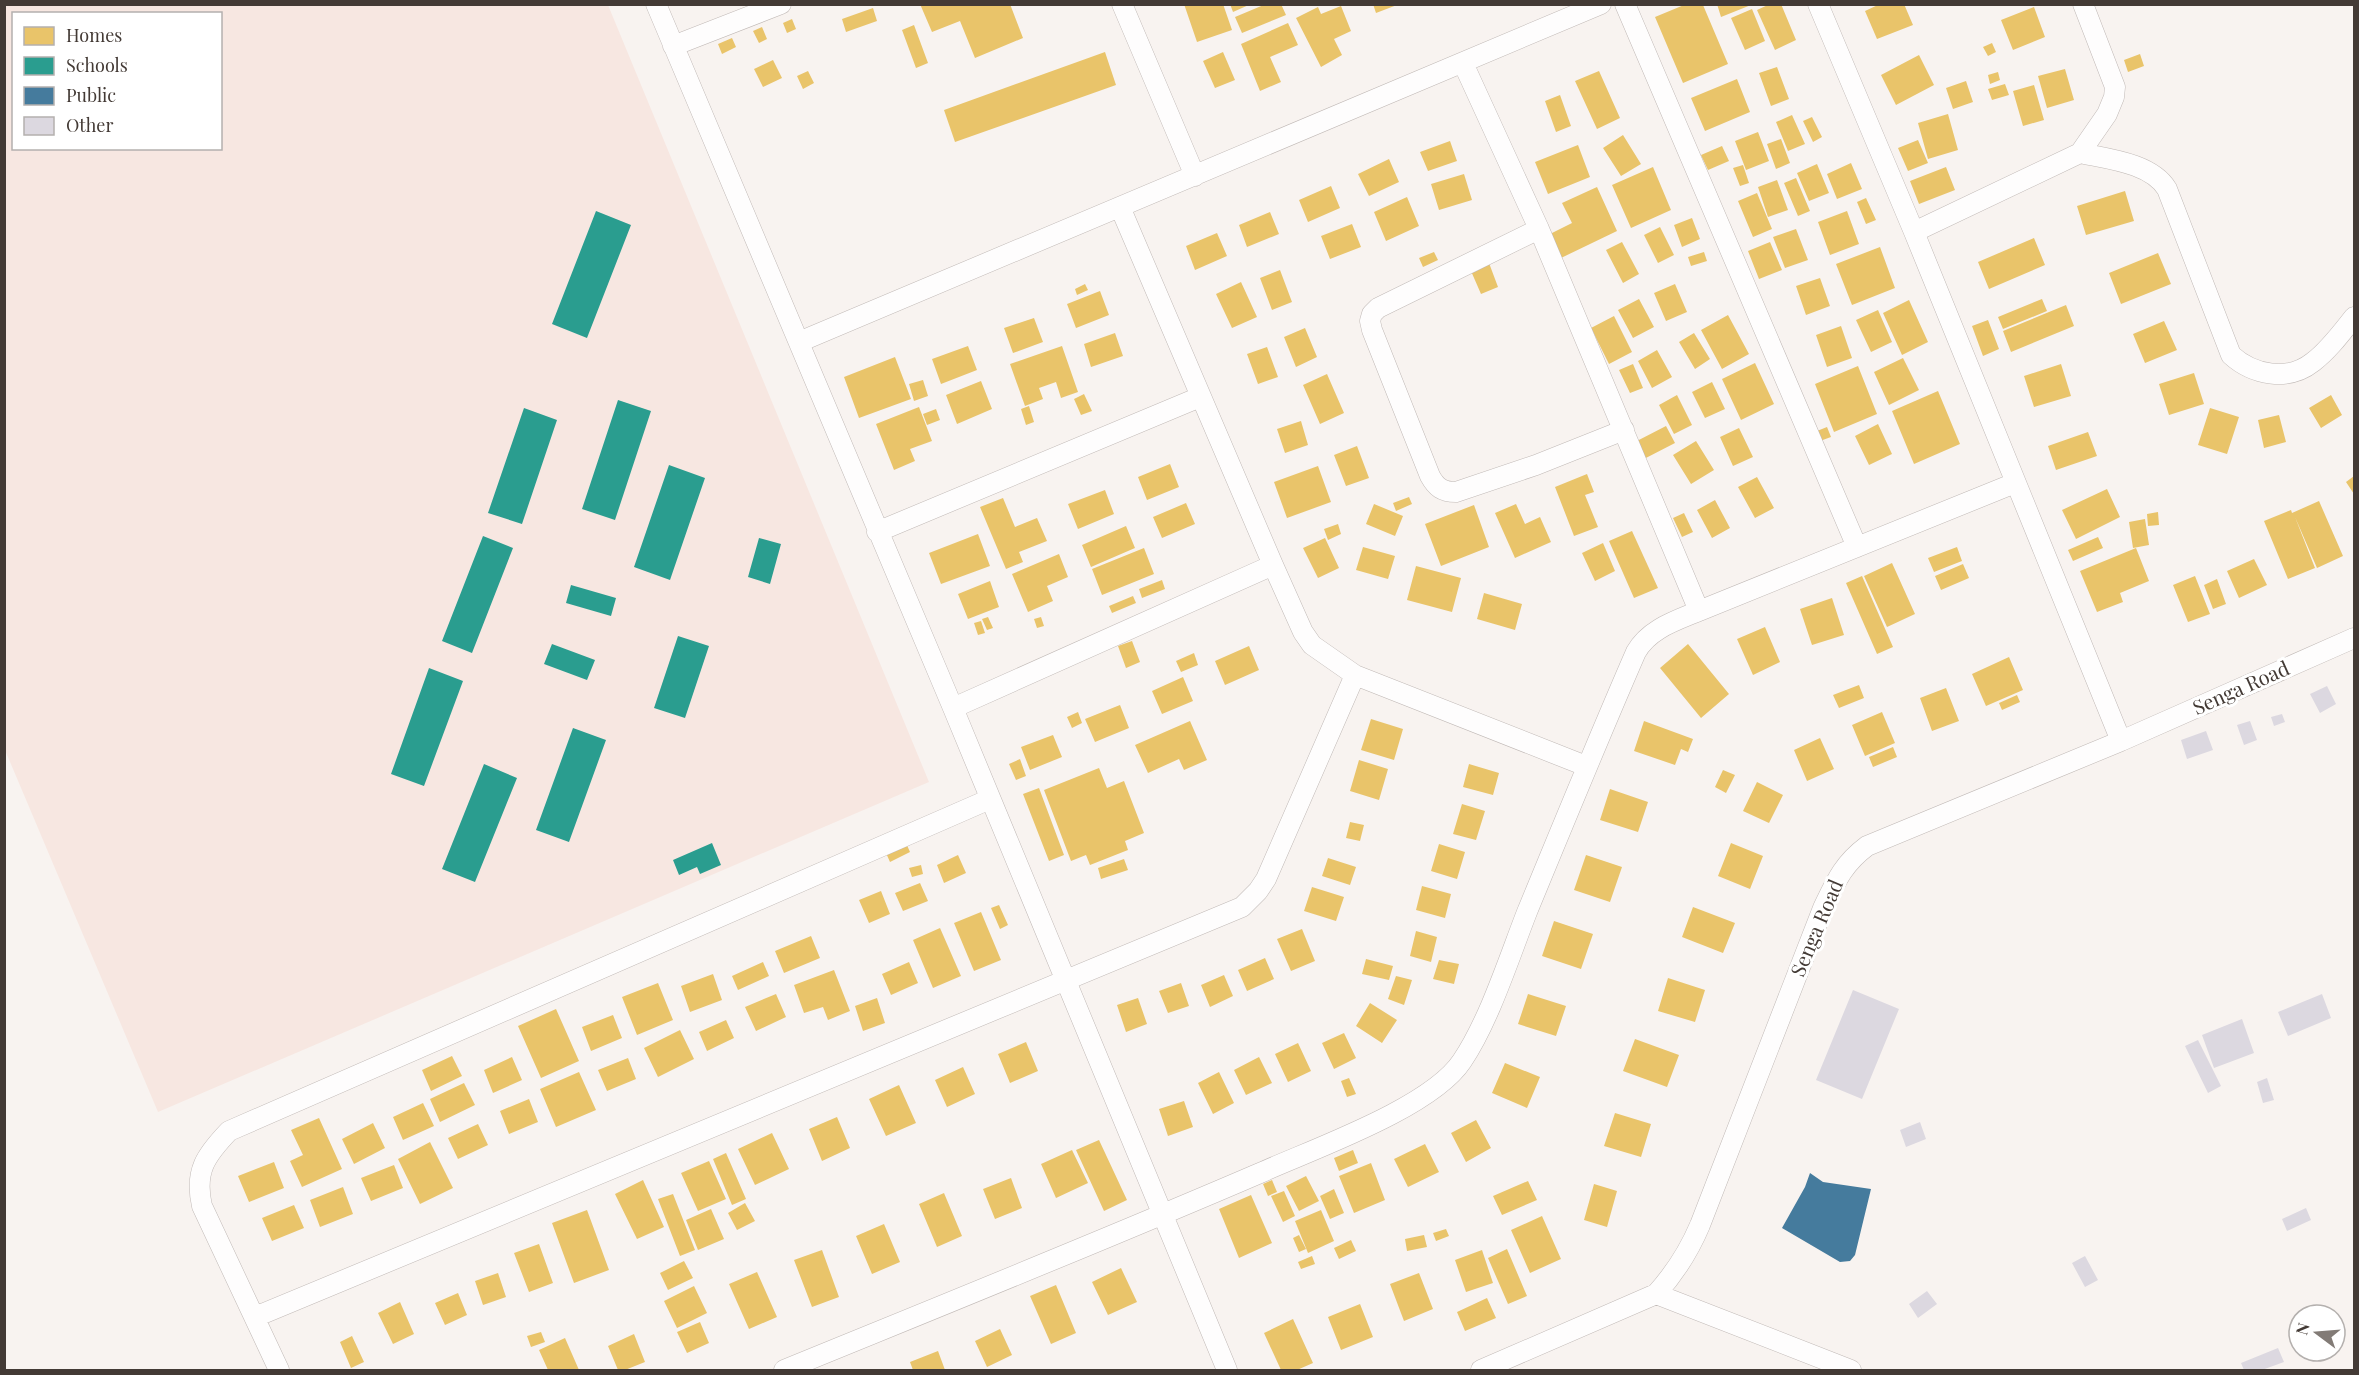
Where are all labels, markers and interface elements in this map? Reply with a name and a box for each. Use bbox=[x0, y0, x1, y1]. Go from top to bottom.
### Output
legend bbox=[12, 12, 222, 150]
text: Homes bbox=[66, 23, 122, 47]
text: Schools bbox=[66, 53, 128, 77]
text: Public bbox=[66, 83, 116, 107]
text: Other bbox=[66, 113, 113, 137]
street label: Senga Road bbox=[2188, 653, 2293, 720]
street label: Senga Road bbox=[1783, 874, 1848, 980]
north arrow bbox=[2287, 1303, 2347, 1363]
text: N bbox=[2290, 1320, 2314, 1337]

